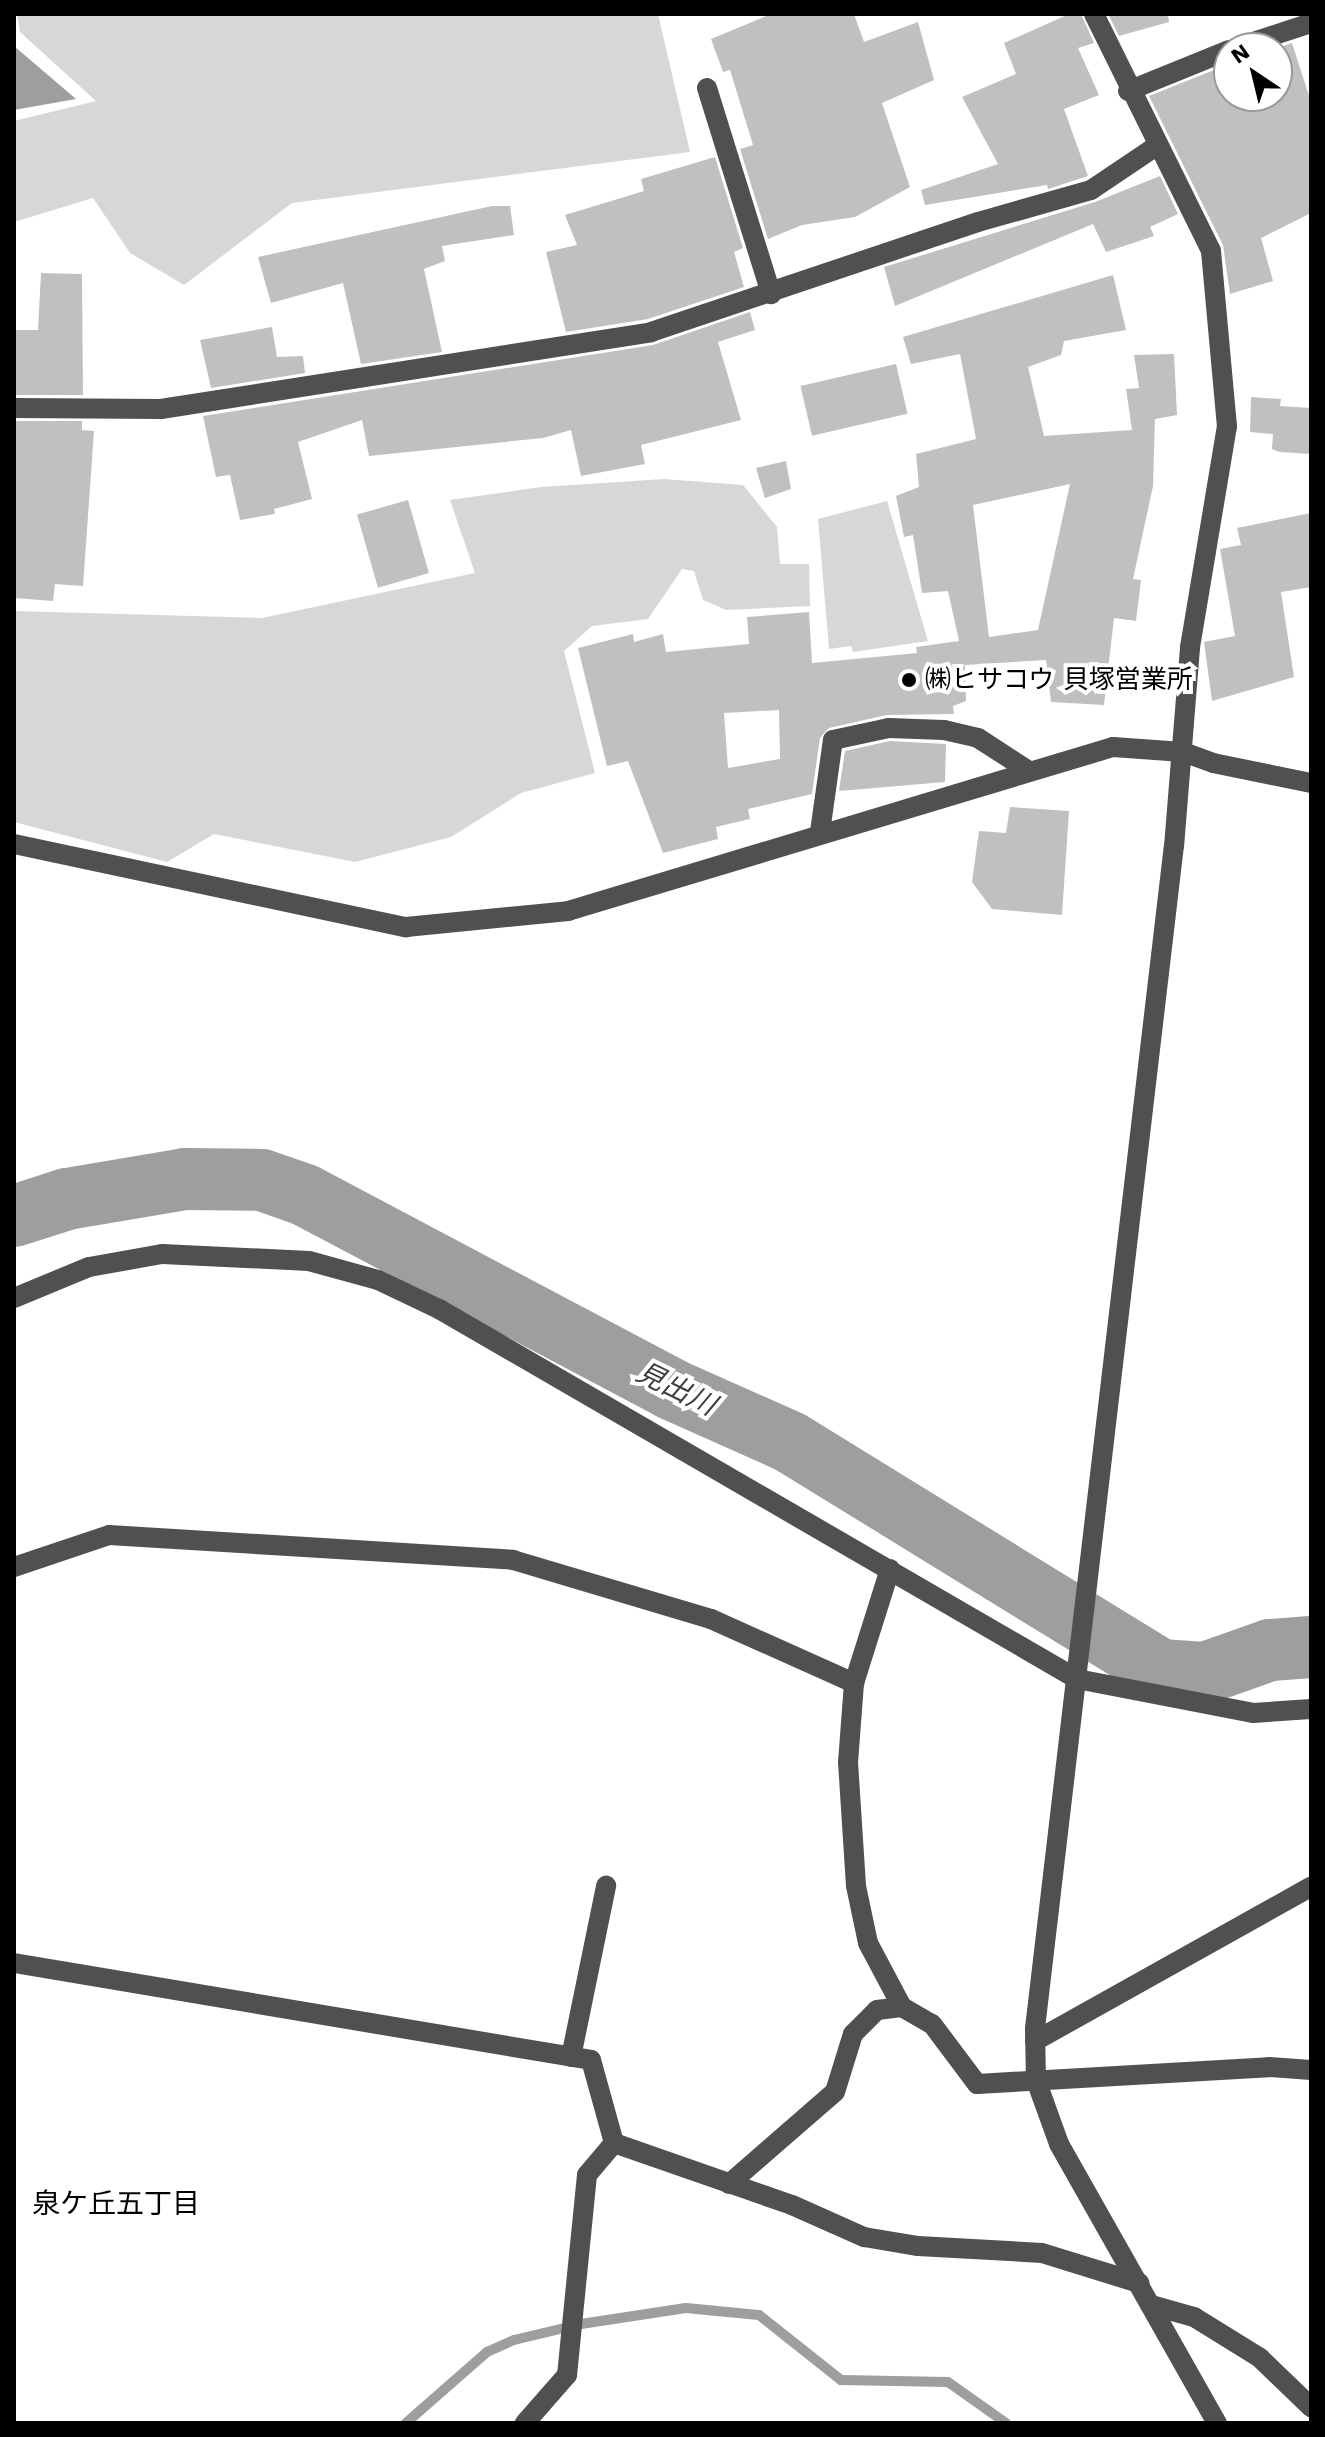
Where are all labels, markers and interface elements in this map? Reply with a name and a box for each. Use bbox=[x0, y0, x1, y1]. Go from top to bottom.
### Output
north arrow bbox=[1213, 32, 1293, 112]
text: N bbox=[1226, 39, 1254, 68]
place label: ㈱ヒサコウ 貝塚営業所 bbox=[925, 664, 1194, 696]
marker: ㈱ヒサコウ 貝塚営業所 bbox=[900, 671, 918, 689]
water label: 見出川 bbox=[631, 1355, 721, 1423]
district label: 泉ケ丘五丁目 bbox=[32, 2187, 200, 2221]

